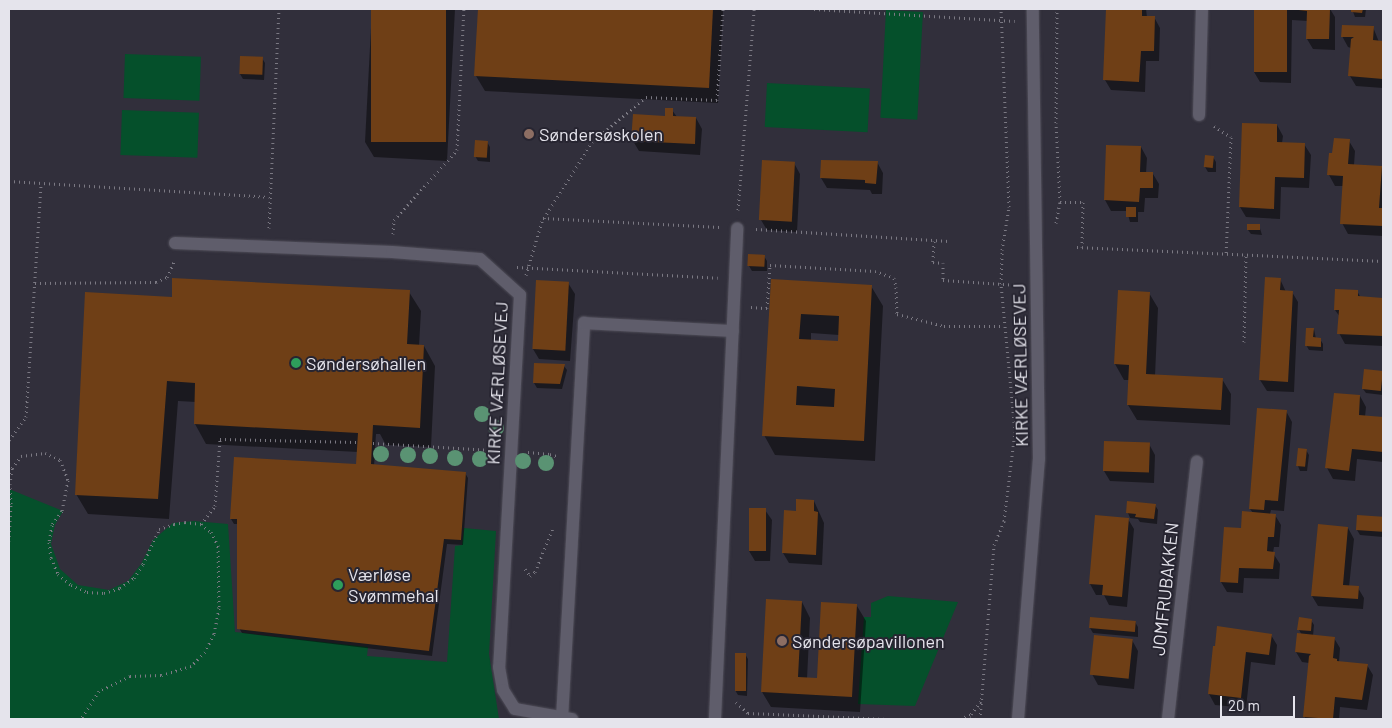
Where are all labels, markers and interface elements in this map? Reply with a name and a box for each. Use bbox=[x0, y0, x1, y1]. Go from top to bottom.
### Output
place label: Søndersøskolen bbox=[539, 123, 663, 145]
marker: Søndersøskolen bbox=[523, 128, 535, 140]
street label: KIRKE VÆRLØSEVEJ bbox=[1008, 283, 1032, 447]
street label: KIRKE VÆRLØSEVEJ bbox=[482, 301, 512, 465]
place label: Søndersøhallen bbox=[306, 352, 426, 374]
marker: Søndersøhallen bbox=[290, 357, 302, 369]
street label: JOMFRUBAKKEN bbox=[1147, 521, 1183, 657]
place label: Værløse Svømmehal bbox=[348, 564, 439, 606]
marker: Værløse Svømmehal bbox=[332, 579, 344, 591]
place label: Søndersøpavillonen bbox=[792, 630, 945, 652]
marker: Søndersøpavillonen bbox=[776, 635, 788, 647]
scale bar bbox=[1222, 686, 1297, 718]
text: 20 m bbox=[1228, 696, 1260, 714]

